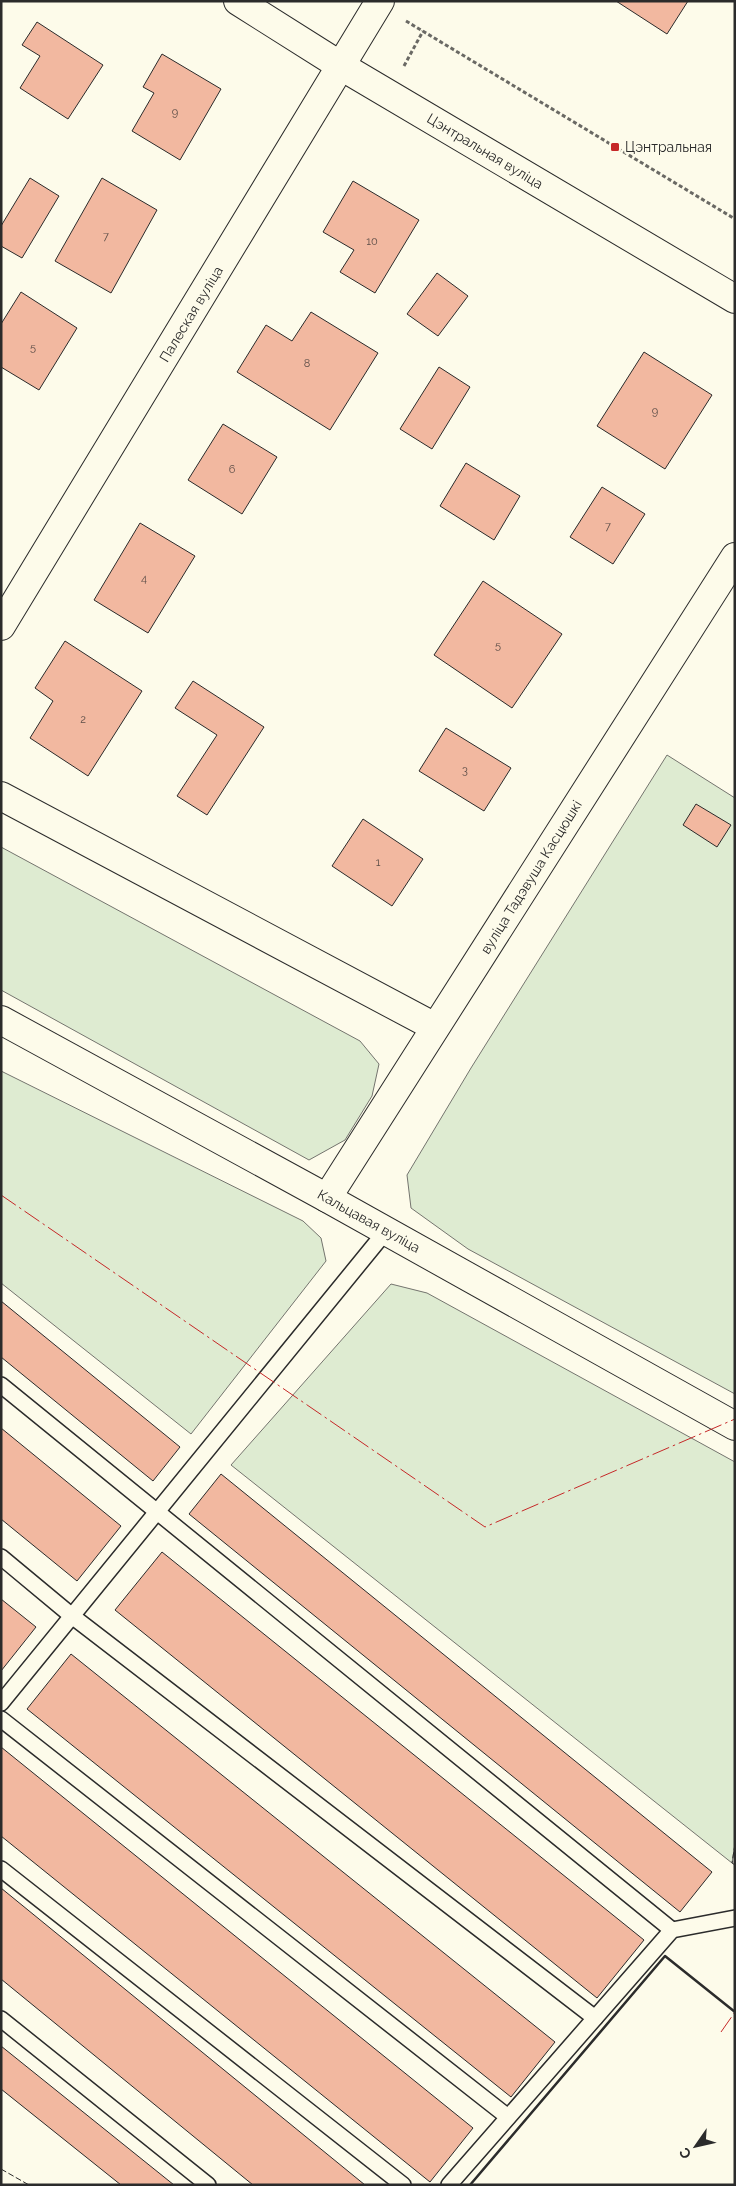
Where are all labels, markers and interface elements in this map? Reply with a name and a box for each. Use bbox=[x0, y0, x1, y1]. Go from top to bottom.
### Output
house number: 9 bbox=[172, 106, 178, 119]
street label: Цэнтральная вуліца bbox=[424, 110, 546, 192]
place label: Цэнтральная bbox=[625, 139, 712, 155]
marker: Цэнтральная bbox=[609, 141, 621, 153]
house number: 7 bbox=[103, 230, 109, 243]
house number: 10 bbox=[366, 235, 378, 248]
street label: Палеская вуліца bbox=[156, 263, 226, 365]
house number: 5 bbox=[30, 341, 36, 354]
house number: 8 bbox=[304, 357, 310, 370]
house number: 9 bbox=[652, 405, 658, 418]
house number: 6 bbox=[229, 463, 236, 476]
house number: 7 bbox=[605, 520, 611, 533]
house number: 4 bbox=[141, 572, 147, 585]
house number: 5 bbox=[495, 639, 501, 652]
house number: 2 bbox=[80, 713, 86, 726]
house number: 3 bbox=[462, 764, 468, 777]
street label: вуліца Тадэвуша Касцюшкі bbox=[477, 797, 585, 957]
house number: 1 bbox=[376, 856, 381, 869]
street label: Кальцавая вуліца bbox=[315, 1186, 423, 1256]
north arrow bbox=[671, 2121, 721, 2171]
text: С bbox=[676, 2144, 695, 2162]

